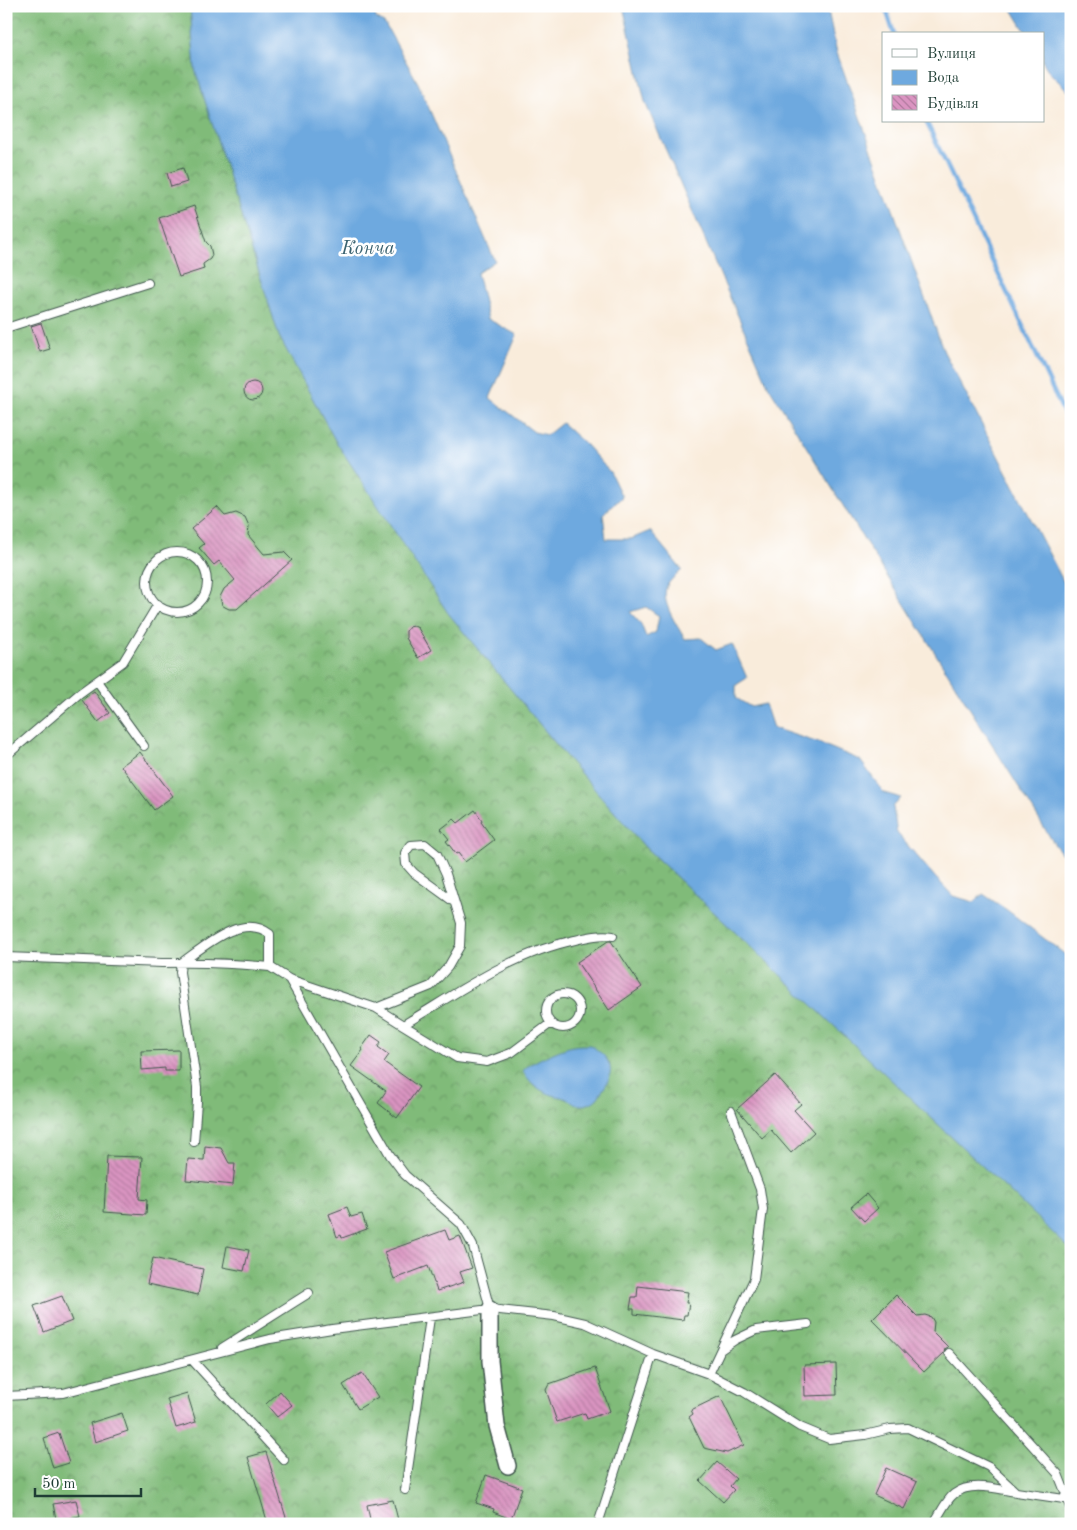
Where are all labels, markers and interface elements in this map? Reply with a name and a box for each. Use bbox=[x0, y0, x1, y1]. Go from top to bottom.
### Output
legend bbox=[882, 32, 1044, 122]
text: Вулиця bbox=[927, 47, 976, 62]
text: Вода bbox=[927, 71, 960, 86]
text: Будівля bbox=[927, 97, 979, 112]
water label: Конча bbox=[340, 240, 395, 259]
scale bar bbox=[35, 1465, 141, 1497]
text: 50 m bbox=[42, 1477, 76, 1492]

